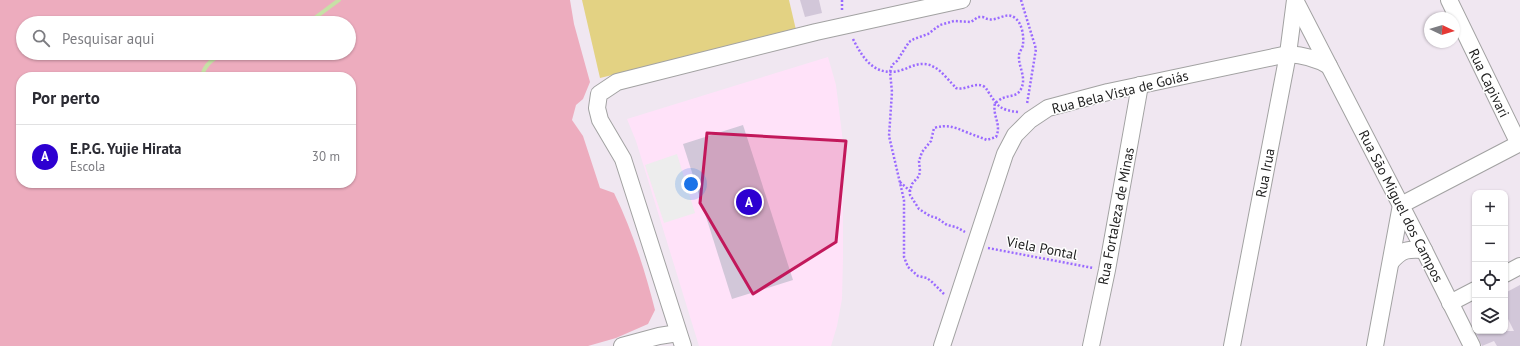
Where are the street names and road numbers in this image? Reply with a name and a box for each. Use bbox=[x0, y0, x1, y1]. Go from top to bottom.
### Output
street label: Rua Capivari bbox=[1465, 46, 1513, 120]
street label: Rua Bela Vista de Goiás bbox=[1050, 66, 1190, 118]
street label: Rua São Miguel dos Campos bbox=[1355, 127, 1447, 285]
street label: Rua Fortaleza de Minas bbox=[1094, 146, 1138, 286]
street label: Rua Irua bbox=[1251, 147, 1279, 199]
street label: Viela Pontal bbox=[1004, 232, 1079, 264]

